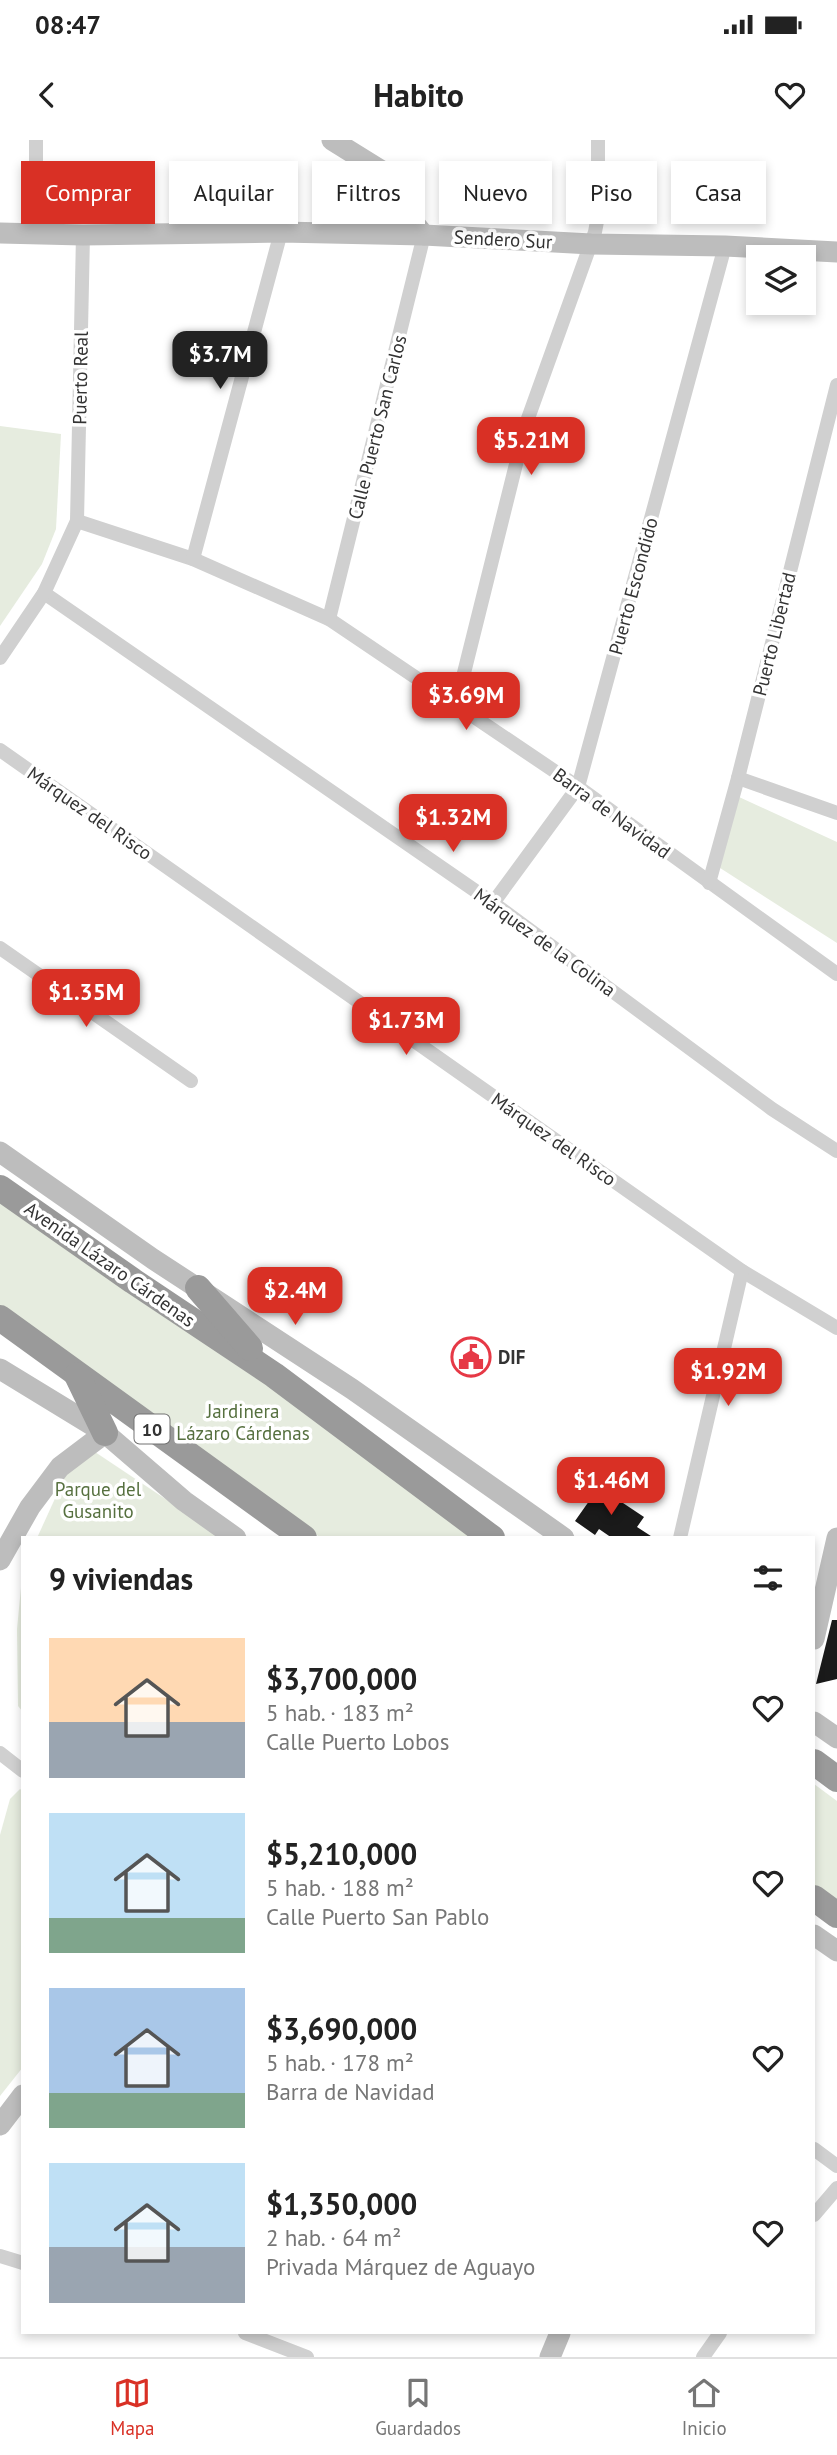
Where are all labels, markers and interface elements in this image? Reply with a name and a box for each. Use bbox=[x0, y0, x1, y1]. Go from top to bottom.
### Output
text: 08:47 bbox=[35, 8, 101, 41]
text: Habito bbox=[373, 74, 464, 116]
icon: back bbox=[28, 76, 66, 114]
icon: heart bbox=[771, 76, 809, 114]
chip: Comprar bbox=[21, 161, 155, 224]
chip: Alquilar bbox=[169, 161, 298, 224]
chip: Filtros bbox=[312, 161, 425, 224]
chip: Nuevo bbox=[439, 161, 552, 224]
chip: Piso bbox=[566, 161, 657, 224]
chip: Casa bbox=[671, 161, 766, 224]
street label: Sendero Sur bbox=[453, 224, 553, 254]
map controls bbox=[746, 245, 816, 315]
button: layers bbox=[746, 245, 816, 315]
street label: Puerto Real bbox=[67, 331, 93, 425]
pin: $3.7M bbox=[171, 331, 269, 391]
street label: Calle Puerto San Carlos bbox=[342, 332, 412, 522]
text: $3.7M bbox=[188, 339, 252, 368]
pin: $5.21M bbox=[474, 418, 588, 477]
text: $5.21M bbox=[493, 425, 569, 454]
street label: Puerto Escondido bbox=[603, 515, 663, 657]
street label: Puerto Libertad bbox=[747, 570, 801, 698]
pin: $3.69M bbox=[409, 672, 523, 732]
text: $3.69M bbox=[428, 680, 504, 709]
street label: Márquez del Risco bbox=[23, 761, 157, 865]
street label: Barra de Navidad bbox=[549, 762, 675, 864]
pin: $1.32M bbox=[396, 794, 510, 854]
text: $1.32M bbox=[415, 802, 491, 831]
street label: Márquez de la Colina bbox=[469, 882, 621, 1002]
pin: $1.35M bbox=[29, 970, 143, 1029]
text: $1.35M bbox=[48, 977, 124, 1006]
pin: $1.73M bbox=[349, 998, 463, 1057]
text: $1.73M bbox=[368, 1005, 444, 1034]
street label: Márquez del Risco bbox=[487, 1087, 621, 1191]
street label: Avenida Lázaro Cárdenas bbox=[20, 1196, 200, 1332]
pin: $2.4M bbox=[246, 1268, 344, 1327]
text: $2.4M bbox=[263, 1275, 327, 1304]
public building icon: DIF bbox=[450, 1336, 492, 1378]
place label: DIF bbox=[498, 1345, 526, 1369]
pin: $1.92M bbox=[671, 1348, 785, 1408]
text: $1.92M bbox=[690, 1356, 766, 1385]
park label: Jardinera Lázaro Cárdenas bbox=[176, 1399, 310, 1445]
road number: 10 bbox=[134, 1414, 170, 1444]
pin: $1.46M bbox=[554, 1458, 668, 1517]
text: $1.46M bbox=[573, 1465, 649, 1494]
park label: Parque del Gusanito bbox=[55, 1477, 142, 1523]
text: 9 viviendas bbox=[49, 1559, 193, 1598]
icon: filters bbox=[749, 1559, 787, 1597]
text: $3,700,000 bbox=[266, 1659, 417, 1698]
icon: home bbox=[105, 1666, 189, 1750]
icon: heart bbox=[749, 1689, 787, 1727]
text: 5 hab. · 183 m² bbox=[266, 1698, 414, 1727]
text: Calle Puerto Lobos bbox=[266, 1727, 449, 1756]
text: $5,210,000 bbox=[266, 1834, 417, 1873]
icon: home bbox=[105, 1841, 189, 1925]
icon: heart bbox=[749, 1864, 787, 1902]
text: 5 hab. · 188 m² bbox=[266, 1873, 414, 1902]
text: Calle Puerto San Pablo bbox=[266, 1902, 489, 1931]
text: $3,690,000 bbox=[266, 2009, 417, 2048]
icon: home bbox=[105, 2016, 189, 2100]
icon: heart bbox=[749, 2039, 787, 2077]
text: 5 hab. · 178 m² bbox=[266, 2048, 414, 2077]
text: Barra de Navidad bbox=[266, 2077, 435, 2106]
text: $1,350,000 bbox=[266, 2184, 417, 2223]
icon: home bbox=[105, 2191, 189, 2275]
icon: heart bbox=[749, 2214, 787, 2252]
text: 2 hab. · 64 m² bbox=[266, 2223, 401, 2252]
text: Privada Márquez de Aguayo bbox=[266, 2252, 535, 2281]
tab: Mapa bbox=[110, 2374, 155, 2440]
tab: Guardados bbox=[375, 2374, 461, 2440]
tab: Inicio bbox=[682, 2374, 727, 2440]

